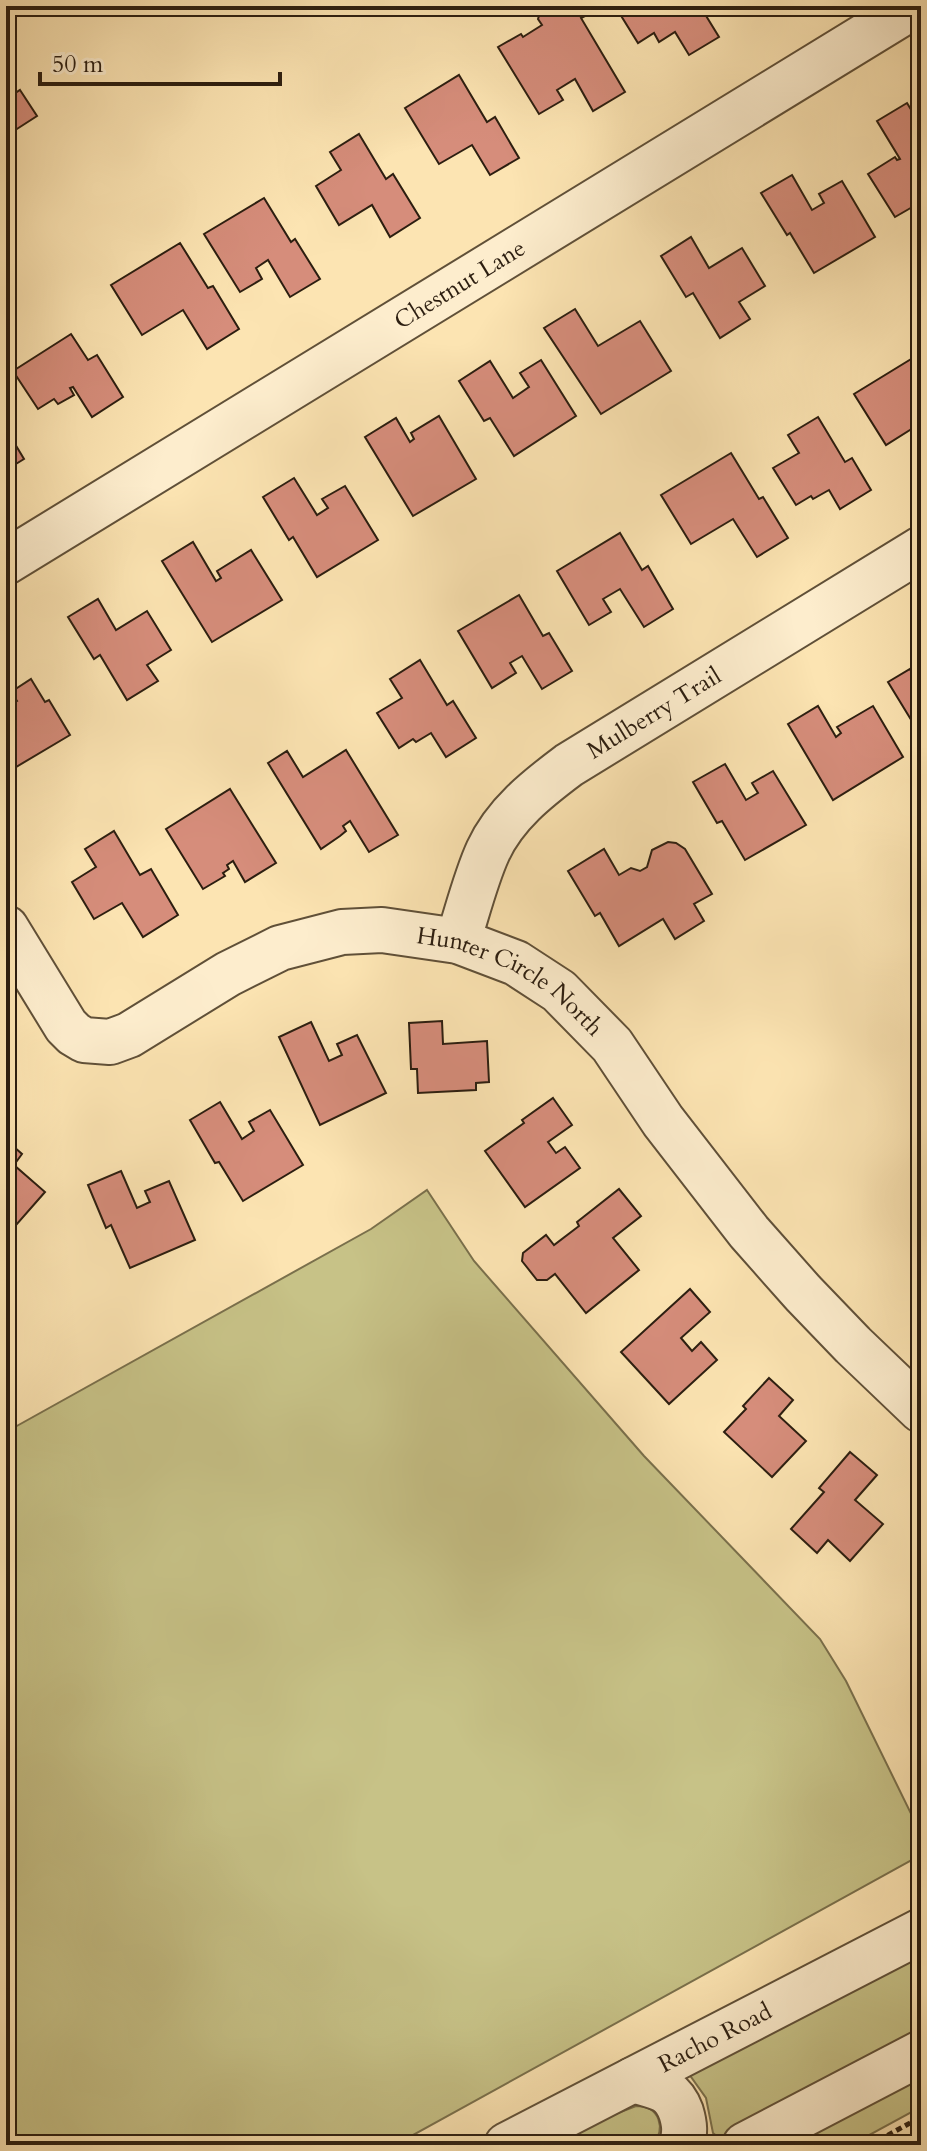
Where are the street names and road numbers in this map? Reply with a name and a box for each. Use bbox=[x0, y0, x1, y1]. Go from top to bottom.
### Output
street label: Chestnut Lane bbox=[388, 232, 532, 337]
street label: Mulberry Trail bbox=[581, 660, 728, 767]
street label: Hunter Circle North bbox=[415, 919, 610, 1044]
street label: Racho Road bbox=[653, 1995, 778, 2081]

